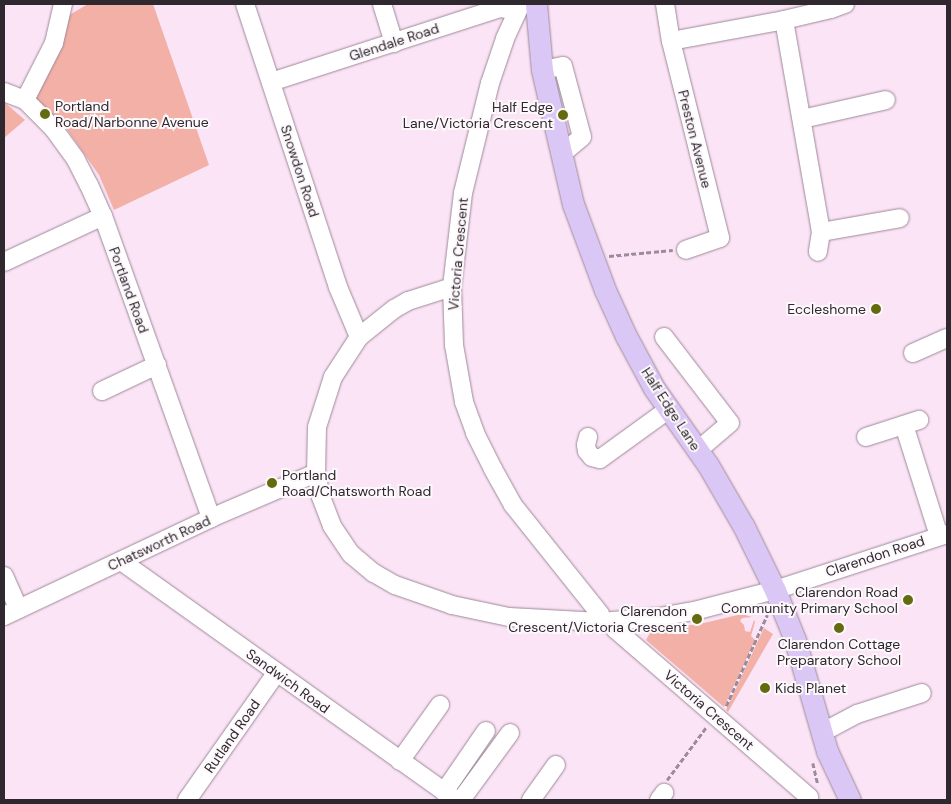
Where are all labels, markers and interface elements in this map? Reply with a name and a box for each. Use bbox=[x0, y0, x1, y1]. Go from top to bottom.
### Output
street label: Glendale Road bbox=[347, 20, 441, 64]
street label: Preston Avenue bbox=[675, 88, 715, 190]
place label: Portland Road/Narbonne Avenue bbox=[55, 98, 209, 130]
place label: Half Edge Lane/Victoria Crescent bbox=[403, 99, 553, 132]
marker: Portland Road/Narbonne Avenue bbox=[39, 108, 51, 120]
marker: Half Edge Lane/Victoria Crescent bbox=[557, 109, 569, 121]
street label: Snowdon Road bbox=[277, 123, 323, 219]
street label: Victoria Crescent bbox=[445, 197, 471, 311]
street label: Portland Road bbox=[106, 245, 152, 335]
place label: Eccleshome bbox=[787, 301, 866, 317]
marker: Eccleshome bbox=[870, 303, 882, 315]
street label: Half Edge Lane bbox=[638, 364, 704, 454]
place label: Portland Road/Chatsworth Road bbox=[282, 467, 431, 500]
marker: Portland Road/Chatsworth Road bbox=[266, 477, 278, 489]
street label: Chatsworth Road bbox=[105, 512, 213, 574]
street label: Clarendon Road bbox=[823, 532, 927, 580]
place label: Clarendon Road Community Primary School bbox=[721, 584, 898, 616]
marker: Clarendon Road Community Primary School bbox=[902, 594, 914, 606]
place label: Clarendon Crescent/Victoria Crescent bbox=[508, 603, 687, 636]
marker: Clarendon Crescent/Victoria Crescent bbox=[691, 613, 703, 625]
marker: Clarendon Cottage Preparatory School bbox=[833, 622, 845, 634]
place label: Clarendon Cottage Preparatory School bbox=[777, 636, 901, 669]
street label: Sandwich Road bbox=[243, 645, 333, 717]
street label: Victoria Crescent bbox=[661, 666, 757, 754]
place label: Kids Planet bbox=[775, 680, 846, 696]
marker: Kids Planet bbox=[759, 682, 771, 694]
street label: Rutland Road bbox=[201, 696, 263, 776]

